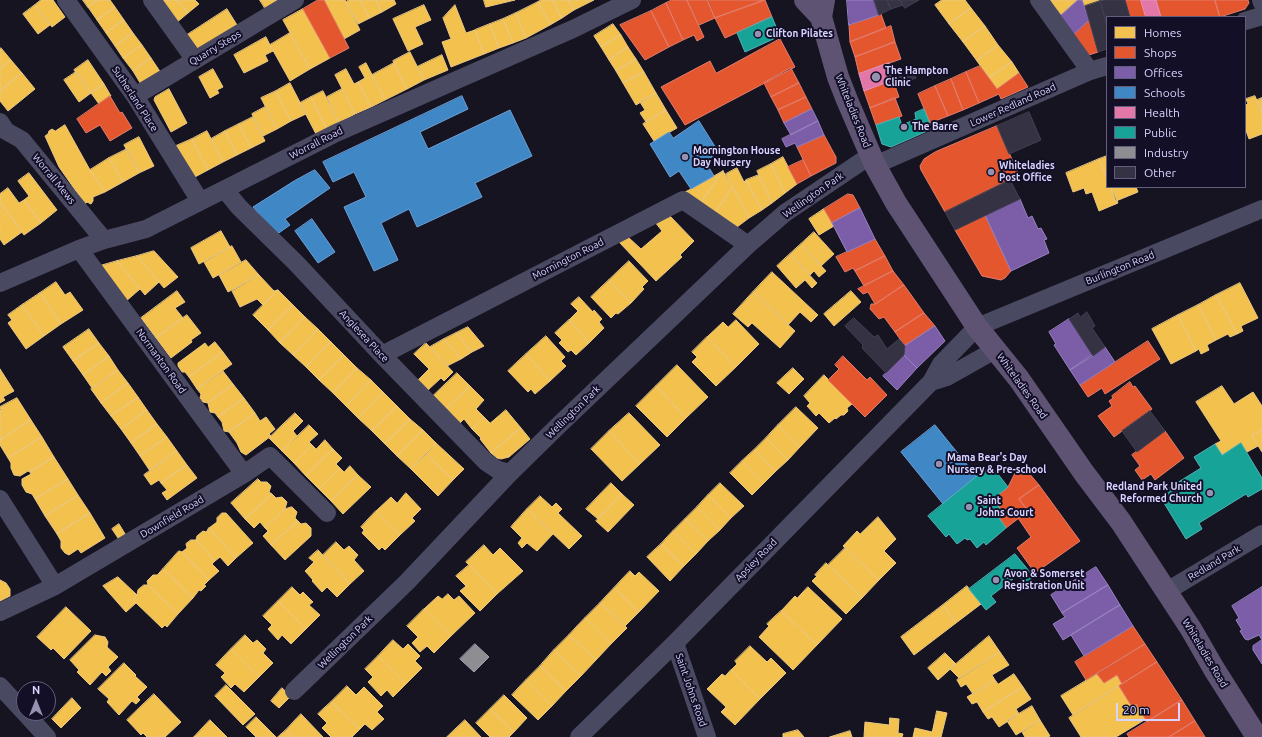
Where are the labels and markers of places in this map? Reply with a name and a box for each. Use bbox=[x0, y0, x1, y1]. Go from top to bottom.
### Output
place label: Clifton Pilates bbox=[766, 28, 833, 40]
marker: Clifton Pilates bbox=[753, 29, 763, 39]
place label: The Hampton Clinic bbox=[885, 65, 948, 88]
marker: The Hampton Clinic bbox=[870, 71, 882, 83]
place label: The Barre bbox=[912, 121, 958, 133]
marker: The Barre bbox=[899, 122, 909, 132]
place label: Mornington House Day Nursery bbox=[693, 145, 780, 168]
marker: Mornington House Day Nursery bbox=[680, 152, 690, 162]
place label: Whiteladies Post Office bbox=[999, 160, 1055, 184]
marker: Whiteladies Post Office bbox=[986, 167, 996, 177]
place label: Mama Bear's Day Nursery & Pre-school bbox=[947, 452, 1046, 476]
marker: Mama Bear's Day Nursery & Pre-school bbox=[934, 459, 944, 469]
place label: Redland Park United Reformed Church bbox=[1106, 481, 1202, 504]
marker: Redland Park United Reformed Church bbox=[1205, 488, 1215, 498]
place label: Saint Johns Court bbox=[977, 495, 1034, 518]
marker: Saint Johns Court bbox=[964, 502, 974, 512]
place label: Avon & Somerset Registration Unit bbox=[1004, 568, 1085, 592]
marker: Avon & Somerset Registration Unit bbox=[991, 575, 1001, 585]

